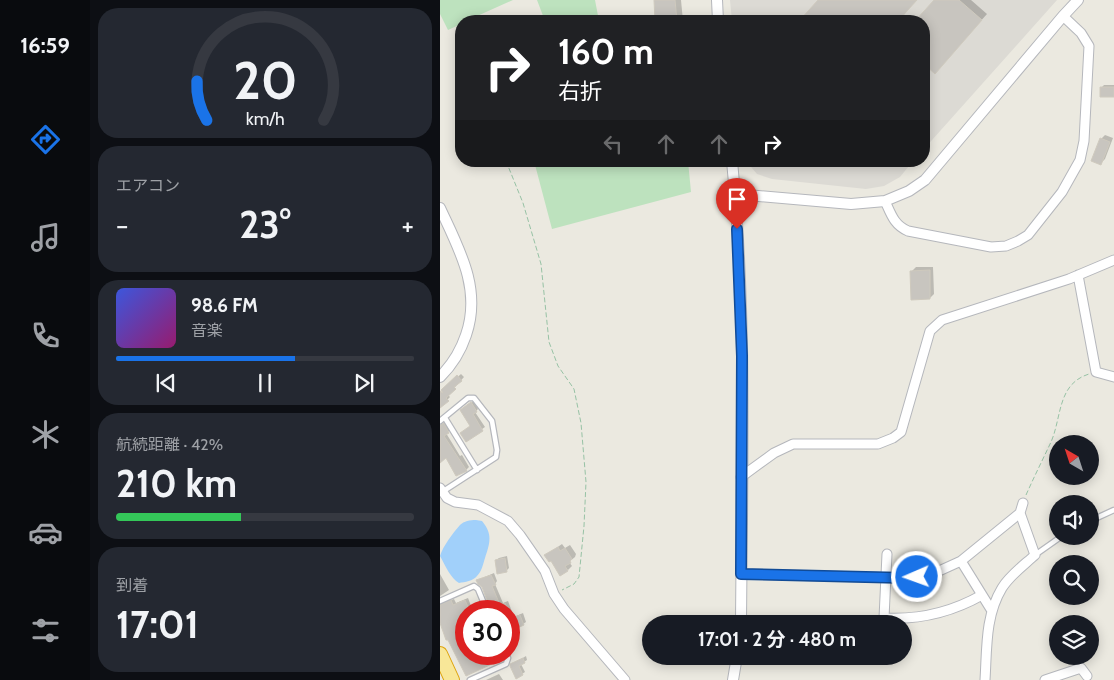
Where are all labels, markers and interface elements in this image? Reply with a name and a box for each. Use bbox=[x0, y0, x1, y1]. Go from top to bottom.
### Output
text: 160 m bbox=[558, 30, 654, 73]
text: 16:59 bbox=[20, 32, 70, 59]
icon: right bbox=[475, 35, 540, 100]
text: 20 bbox=[233, 49, 297, 112]
text: 右折 bbox=[558, 78, 602, 105]
text: km/h bbox=[245, 108, 285, 129]
icon: directions bbox=[28, 122, 63, 157]
icon: left bbox=[599, 130, 627, 158]
icon: ahead bbox=[652, 130, 680, 158]
icon: ahead bbox=[705, 130, 733, 158]
icon: right bbox=[758, 130, 786, 158]
text: エアコン bbox=[116, 176, 180, 195]
pin bbox=[716, 178, 758, 229]
icon: arrive bbox=[723, 185, 751, 213]
text: 23° bbox=[239, 201, 291, 248]
text: − bbox=[116, 208, 128, 242]
text: + bbox=[402, 208, 414, 242]
icon: music bbox=[28, 220, 63, 255]
text: 98.6 FM bbox=[191, 294, 258, 317]
icon: phone bbox=[28, 318, 63, 353]
text: 音楽 bbox=[191, 321, 223, 340]
icon: previous bbox=[152, 369, 180, 397]
icon: pause bbox=[251, 369, 279, 397]
icon: next bbox=[350, 369, 378, 397]
icon: climate bbox=[28, 417, 63, 452]
text: 航続距離 · 42% bbox=[116, 435, 223, 454]
north arrow bbox=[1049, 435, 1099, 485]
map controls bbox=[1049, 435, 1099, 665]
text: 210 km bbox=[116, 460, 237, 507]
button: sound bbox=[1049, 495, 1099, 545]
icon: car bbox=[28, 515, 63, 550]
position arrow bbox=[890, 550, 942, 602]
button: search bbox=[1049, 555, 1099, 605]
text: 到着 bbox=[116, 576, 148, 595]
speed limit sign: 30 bbox=[455, 600, 520, 665]
text: 17:01 bbox=[116, 601, 199, 648]
icon: filters bbox=[28, 613, 63, 648]
button: layers bbox=[1049, 615, 1099, 665]
text: 17:01 · 2 分 · 480 m bbox=[698, 628, 856, 651]

